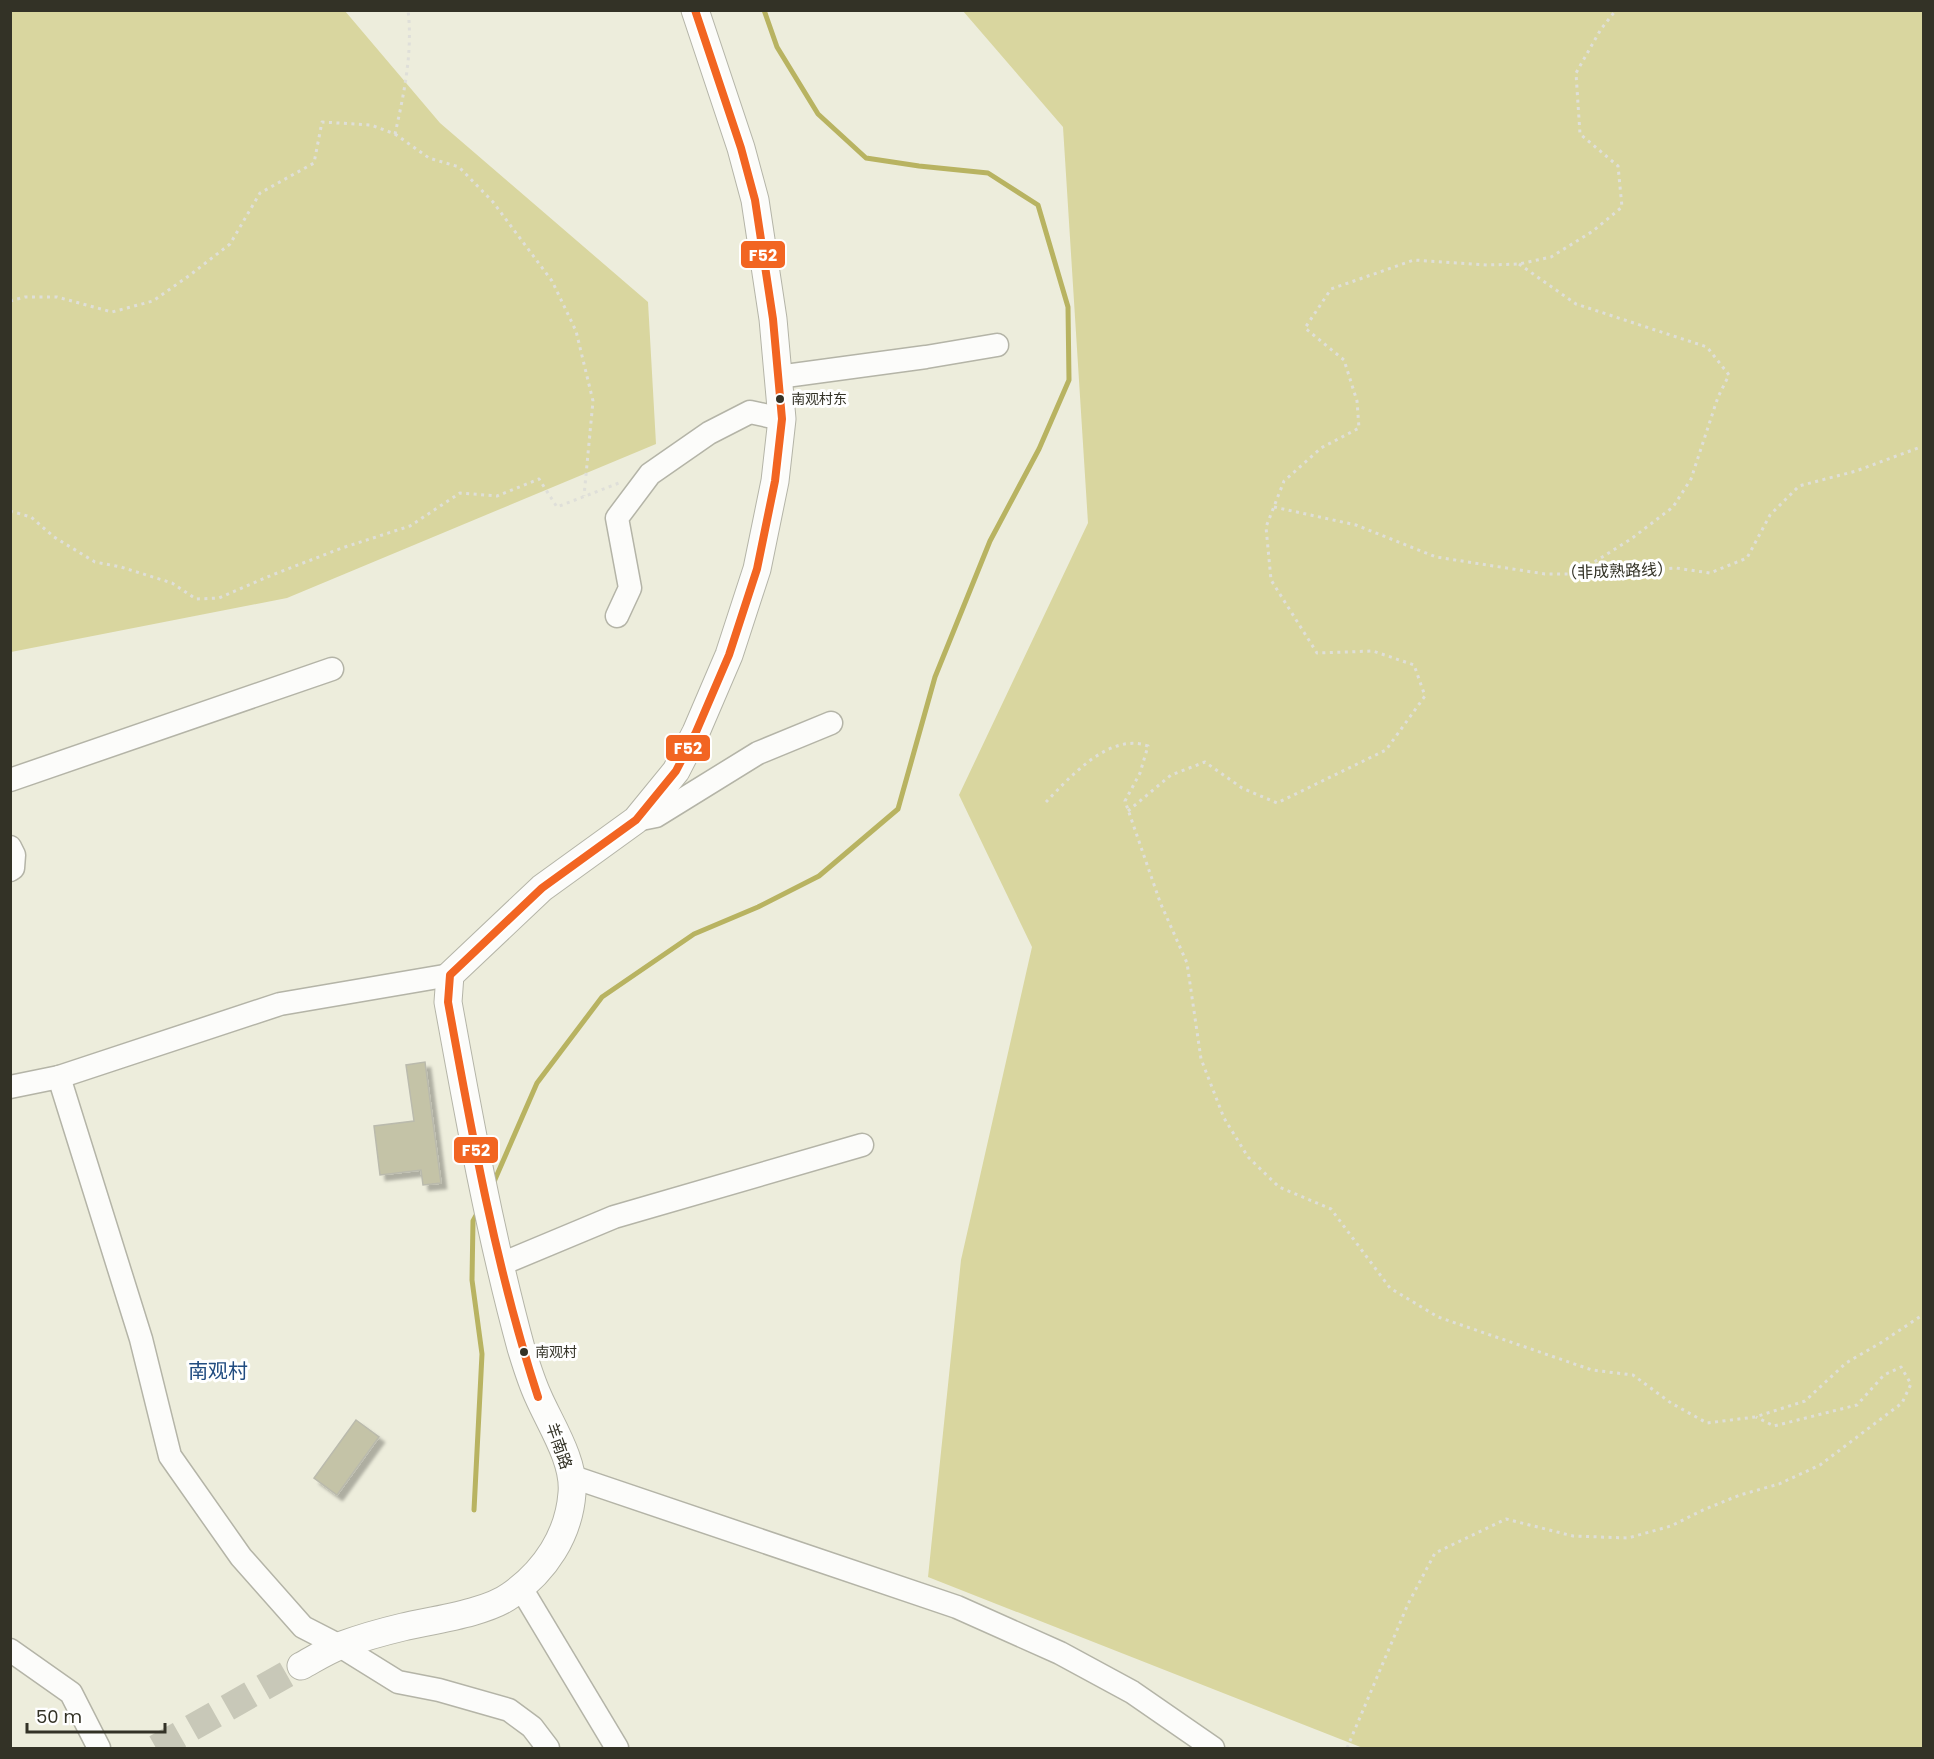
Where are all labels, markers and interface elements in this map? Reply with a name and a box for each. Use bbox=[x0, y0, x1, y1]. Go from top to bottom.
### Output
line badge: F52 bbox=[740, 240, 786, 269]
text: F52 bbox=[749, 244, 777, 267]
place label: 南观村东 bbox=[791, 389, 847, 409]
marker: 南观村东 bbox=[774, 393, 786, 405]
street label: （非成熟路线） bbox=[1561, 558, 1673, 584]
line badge: F52 bbox=[665, 734, 711, 762]
text: F52 bbox=[674, 737, 702, 760]
line badge: F52 bbox=[453, 1136, 499, 1164]
text: F52 bbox=[462, 1139, 490, 1162]
place label: 南观村 bbox=[535, 1342, 577, 1362]
marker: 南观村 bbox=[518, 1346, 530, 1358]
district label: 南观村 bbox=[188, 1357, 248, 1385]
street label: 羊南路 bbox=[540, 1420, 578, 1472]
scale bar bbox=[27, 1696, 165, 1734]
text: 50 m bbox=[36, 1704, 82, 1729]

